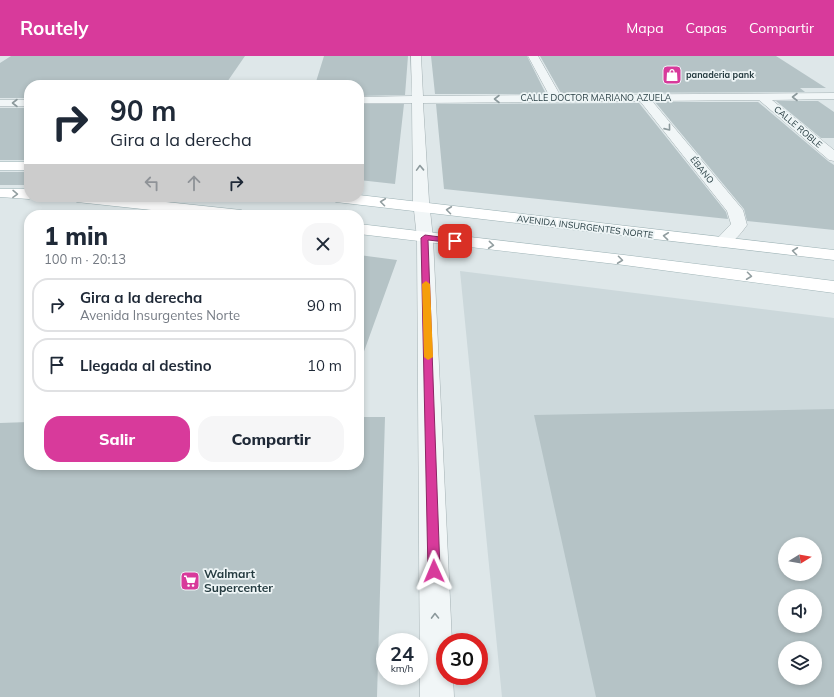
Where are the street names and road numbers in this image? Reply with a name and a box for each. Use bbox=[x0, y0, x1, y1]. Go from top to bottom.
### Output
street label: CALLE DOCTOR MARIANO AZUELA bbox=[521, 92, 672, 103]
street label: CALLE ROBLE bbox=[772, 103, 825, 150]
street label: ÉBANO bbox=[688, 154, 717, 185]
street label: AVENIDA INSURGENTES NORTE bbox=[516, 213, 654, 240]

